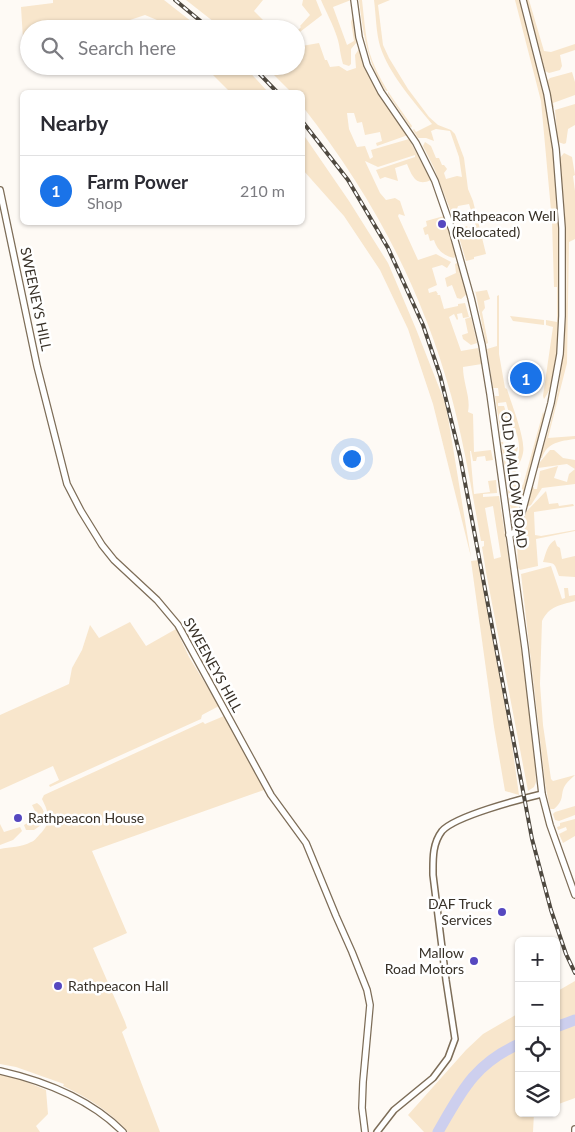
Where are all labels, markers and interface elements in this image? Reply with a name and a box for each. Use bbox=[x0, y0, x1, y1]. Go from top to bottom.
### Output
search box bbox=[20, 20, 305, 75]
icon: search bbox=[38, 34, 66, 62]
text: Search here bbox=[78, 36, 176, 59]
text: Nearby bbox=[40, 110, 108, 135]
text: Farm Power bbox=[87, 170, 188, 193]
text: 1 bbox=[51, 181, 61, 200]
text: 210 m bbox=[240, 181, 285, 200]
text: Shop bbox=[87, 193, 123, 212]
place label: Rathpeacon Well (Relocated) bbox=[452, 207, 556, 240]
marker: Rathpeacon Well (Relocated) bbox=[436, 218, 448, 230]
street label: SWEENEYS HILL bbox=[17, 245, 56, 352]
pin: 1 bbox=[510, 359, 542, 397]
street label: OLD MALLOW ROAD bbox=[498, 411, 531, 549]
your location bbox=[339, 446, 365, 472]
street label: SWEENEYS HILL bbox=[180, 614, 246, 715]
place label: Rathpeacon House bbox=[28, 809, 144, 826]
marker: Rathpeacon House bbox=[12, 812, 24, 824]
place label: DAF Truck Services bbox=[428, 895, 493, 928]
marker: DAF Truck Services bbox=[496, 906, 508, 918]
map controls bbox=[515, 937, 560, 1117]
button: + bbox=[515, 937, 560, 982]
place label: Mallow Road Motors bbox=[385, 944, 464, 977]
marker: Mallow Road Motors bbox=[468, 955, 480, 967]
place label: Rathpeacon Hall bbox=[68, 977, 169, 994]
marker: Rathpeacon Hall bbox=[52, 980, 64, 992]
button: − bbox=[515, 982, 560, 1027]
button: locate bbox=[515, 1027, 560, 1072]
button: layers bbox=[515, 1072, 560, 1117]

